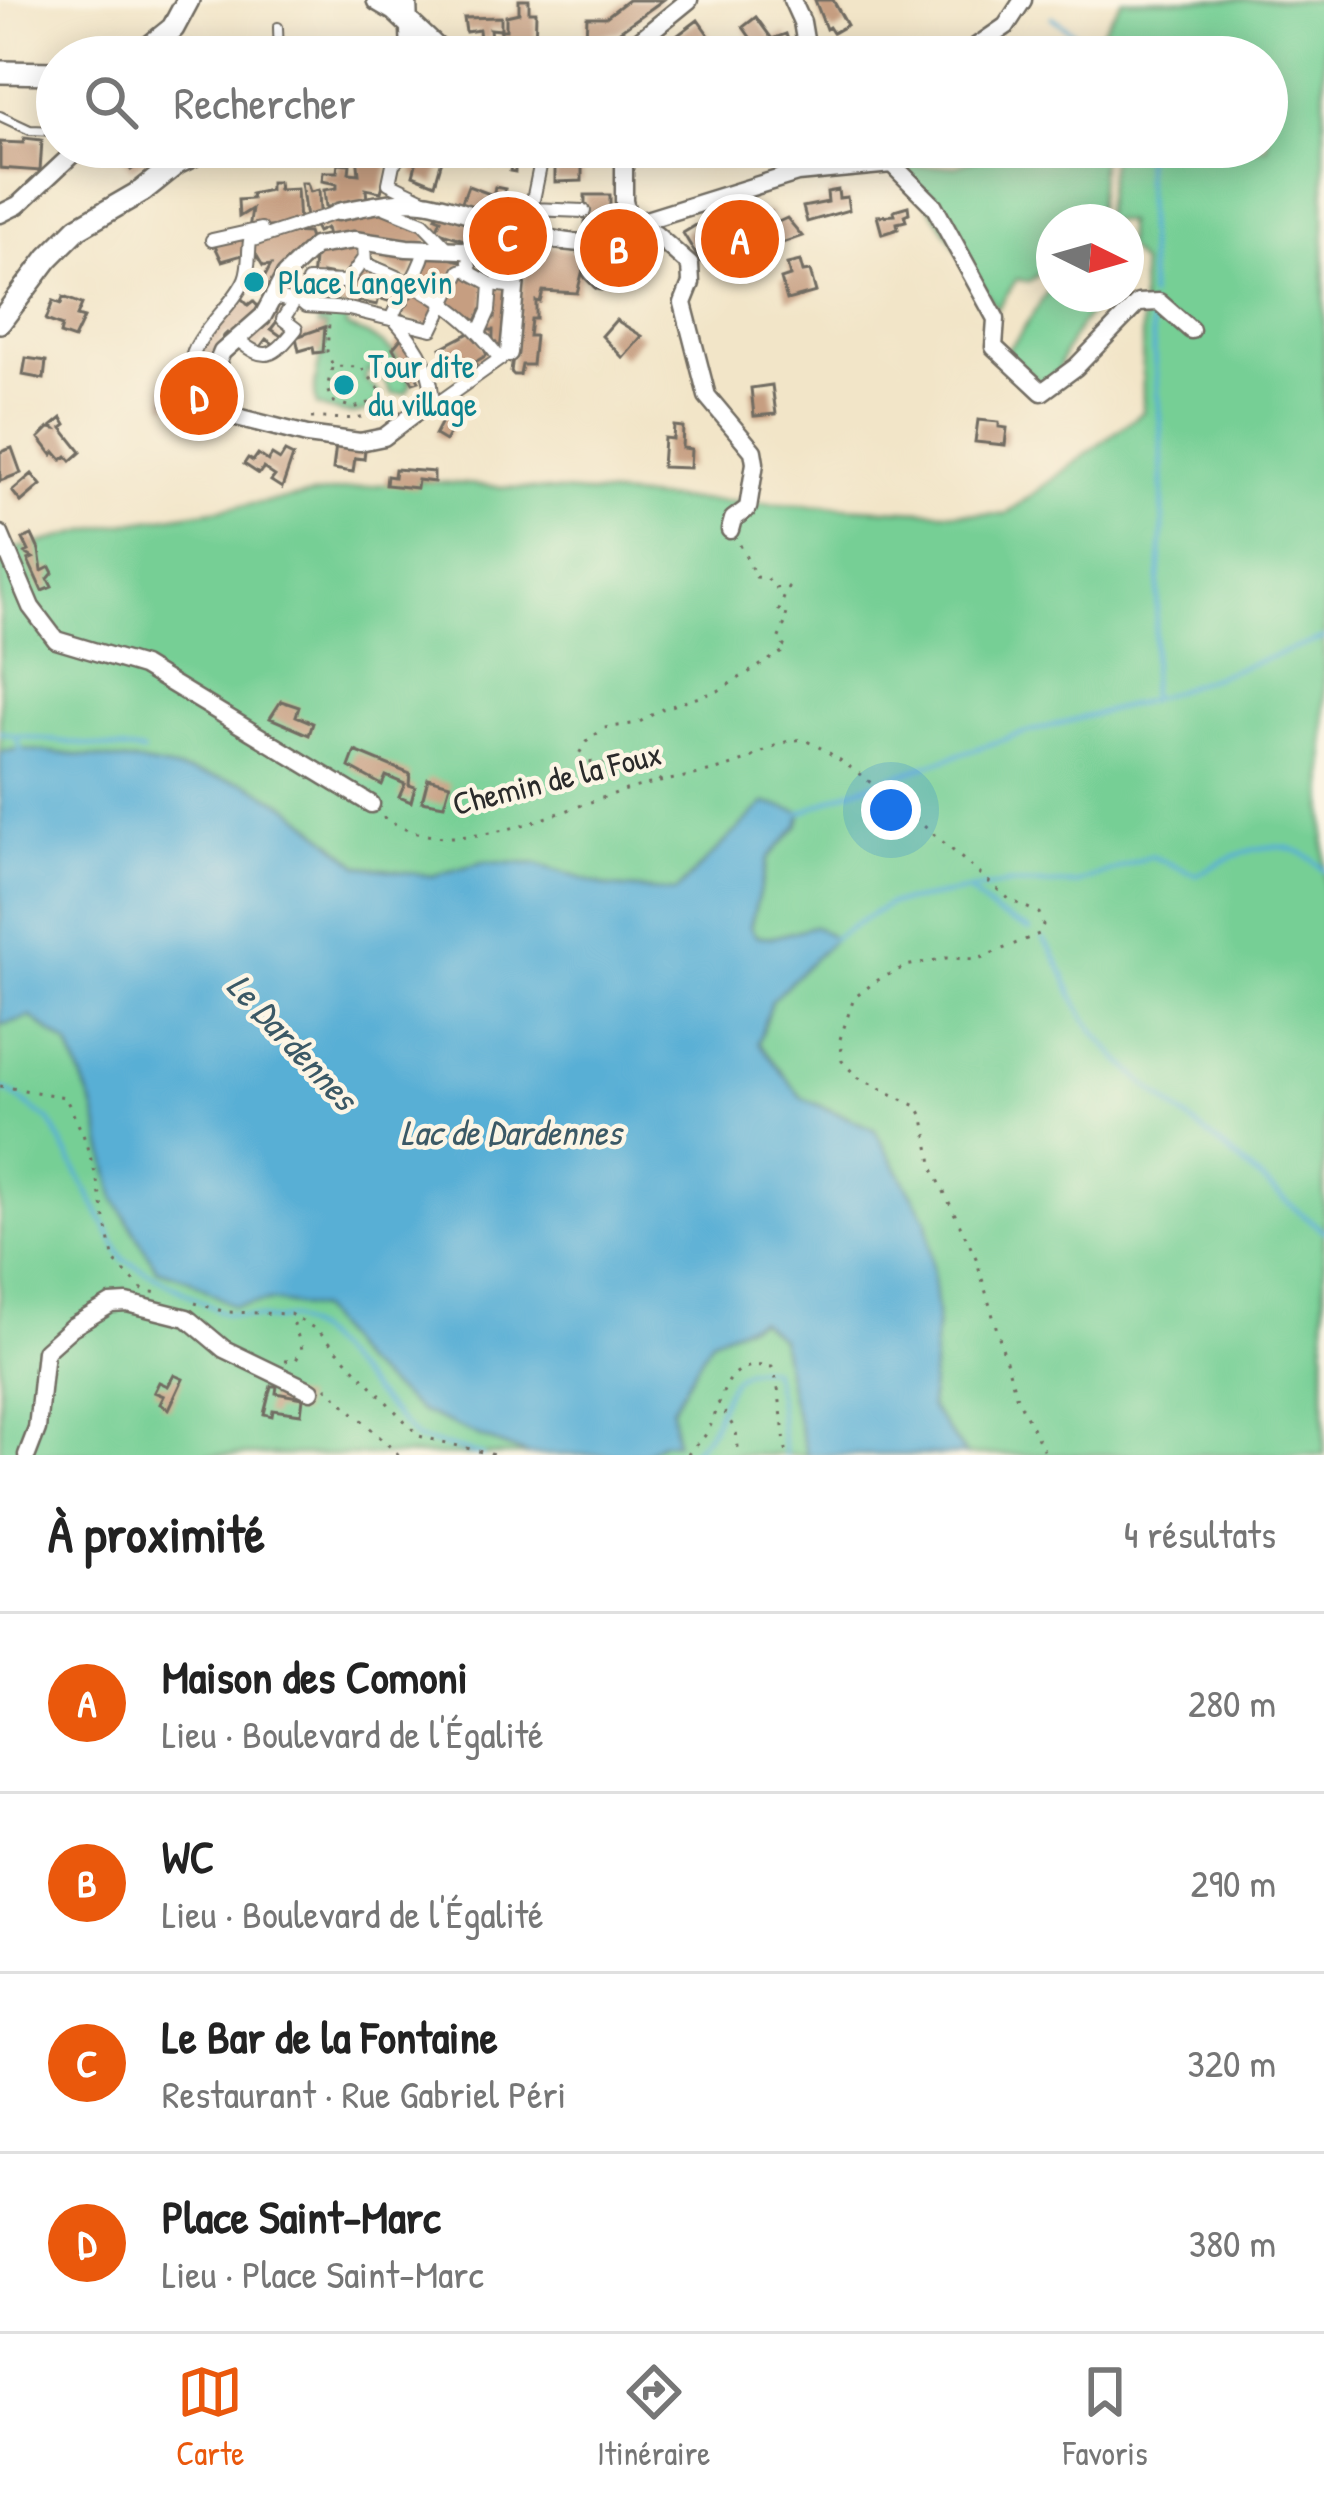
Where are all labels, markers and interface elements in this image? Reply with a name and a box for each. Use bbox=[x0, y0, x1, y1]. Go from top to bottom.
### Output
search box bbox=[36, 36, 1288, 168]
icon: search bbox=[78, 69, 144, 135]
text: Rechercher bbox=[174, 72, 356, 133]
pin: C bbox=[469, 191, 547, 281]
pin: A bbox=[701, 194, 779, 284]
pin: B bbox=[580, 203, 658, 293]
north arrow bbox=[1036, 204, 1144, 312]
place label: Place Langevin bbox=[278, 260, 453, 305]
marker: Place Langevin bbox=[241, 269, 267, 295]
place label: Tour dite du village bbox=[368, 344, 477, 427]
pin: D bbox=[160, 351, 238, 441]
marker: Tour dite du village bbox=[331, 372, 357, 398]
street label: Chemin de la Foux bbox=[448, 731, 666, 825]
your location bbox=[861, 780, 921, 840]
water label: Le Dardennes bbox=[217, 962, 371, 1122]
water label: Lac de Dardennes bbox=[401, 1107, 624, 1156]
text: À proximité bbox=[48, 1499, 265, 1568]
text: 4 résultats bbox=[1124, 1507, 1276, 1560]
text: Maison des Comoni bbox=[162, 1646, 468, 1707]
text: A bbox=[77, 1676, 97, 1729]
text: 280 m bbox=[1188, 1676, 1276, 1729]
text: Lieu · Boulevard de l'Égalité bbox=[162, 1707, 544, 1760]
text: WC bbox=[162, 1826, 214, 1887]
text: B bbox=[77, 1856, 97, 1909]
text: 290 m bbox=[1190, 1856, 1276, 1909]
text: Lieu · Boulevard de l'Égalité bbox=[162, 1887, 544, 1940]
text: Le Bar de la Fontaine bbox=[162, 2006, 498, 2067]
text: C bbox=[76, 2036, 98, 2089]
text: 320 m bbox=[1187, 2036, 1276, 2089]
text: Restaurant · Rue Gabriel Péri bbox=[162, 2067, 566, 2120]
text: Place Saint-Marc bbox=[162, 2186, 441, 2247]
text: D bbox=[78, 2216, 96, 2269]
text: 380 m bbox=[1189, 2216, 1276, 2269]
text: Lieu · Place Saint-Marc bbox=[162, 2247, 484, 2300]
tab: Carte bbox=[176, 2359, 245, 2475]
tab: Itinéraire bbox=[597, 2359, 711, 2475]
tab: Favoris bbox=[1063, 2359, 1148, 2475]

